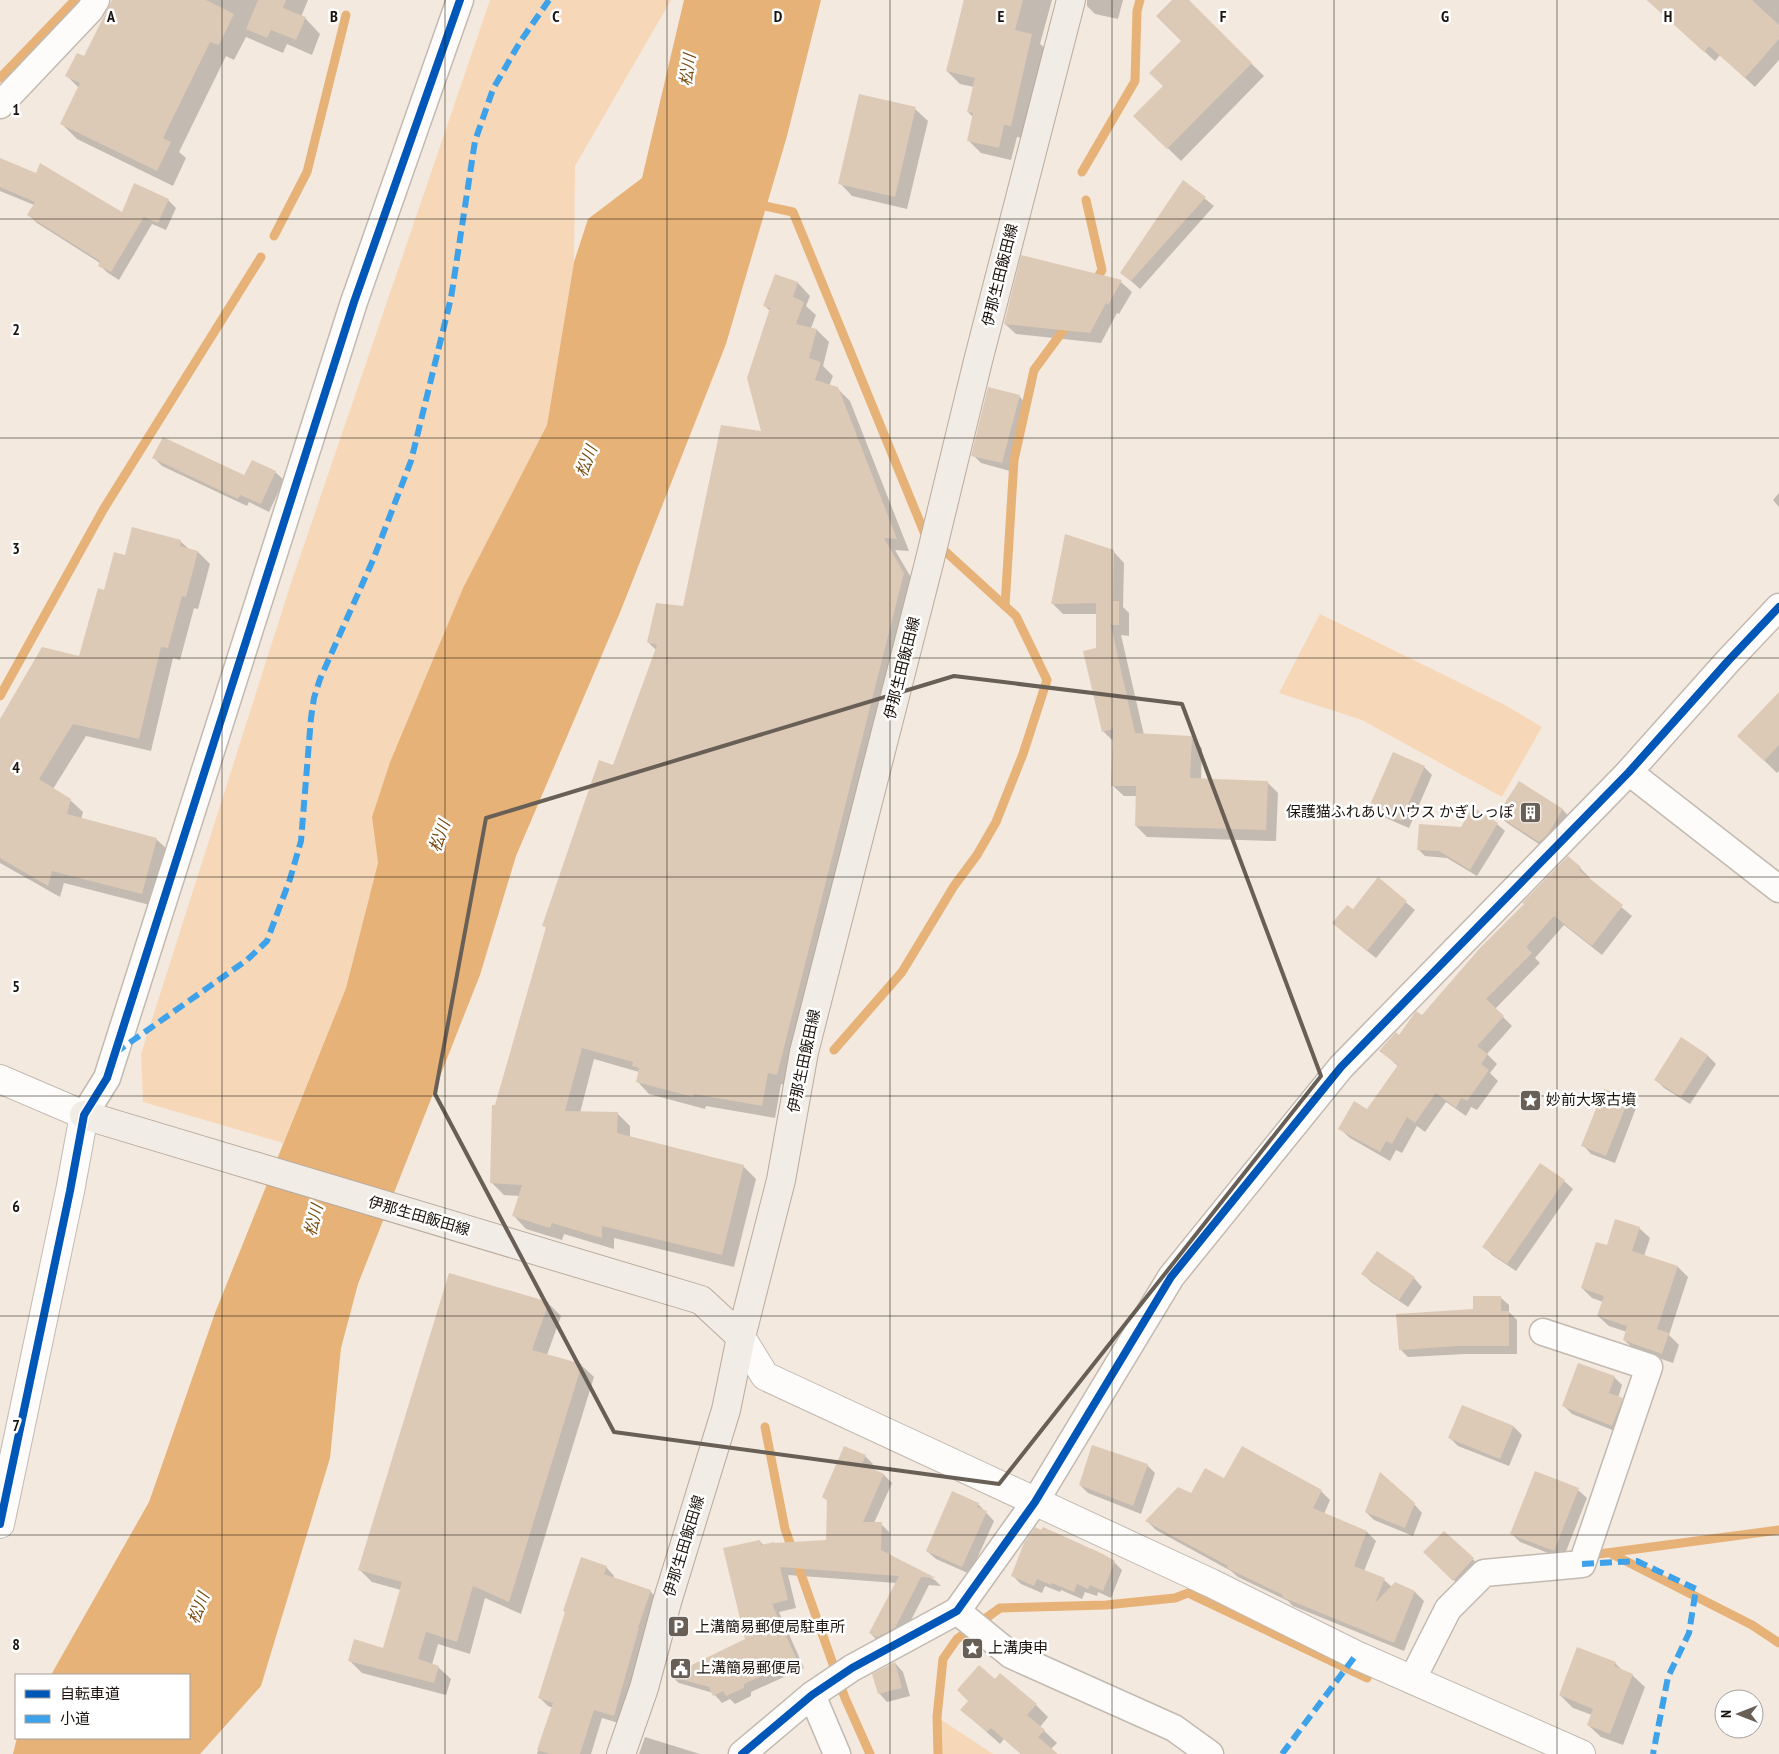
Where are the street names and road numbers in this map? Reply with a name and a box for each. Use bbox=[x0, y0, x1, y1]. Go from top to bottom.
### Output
street label: 伊那生田飯田線 bbox=[978, 222, 1021, 328]
street label: 伊那生田飯田線 bbox=[880, 615, 923, 721]
street label: 伊那生田飯田線 bbox=[783, 1008, 824, 1114]
street label: 伊那生田飯田線 bbox=[366, 1192, 472, 1239]
street label: 伊那生田飯田線 bbox=[659, 1493, 708, 1599]

